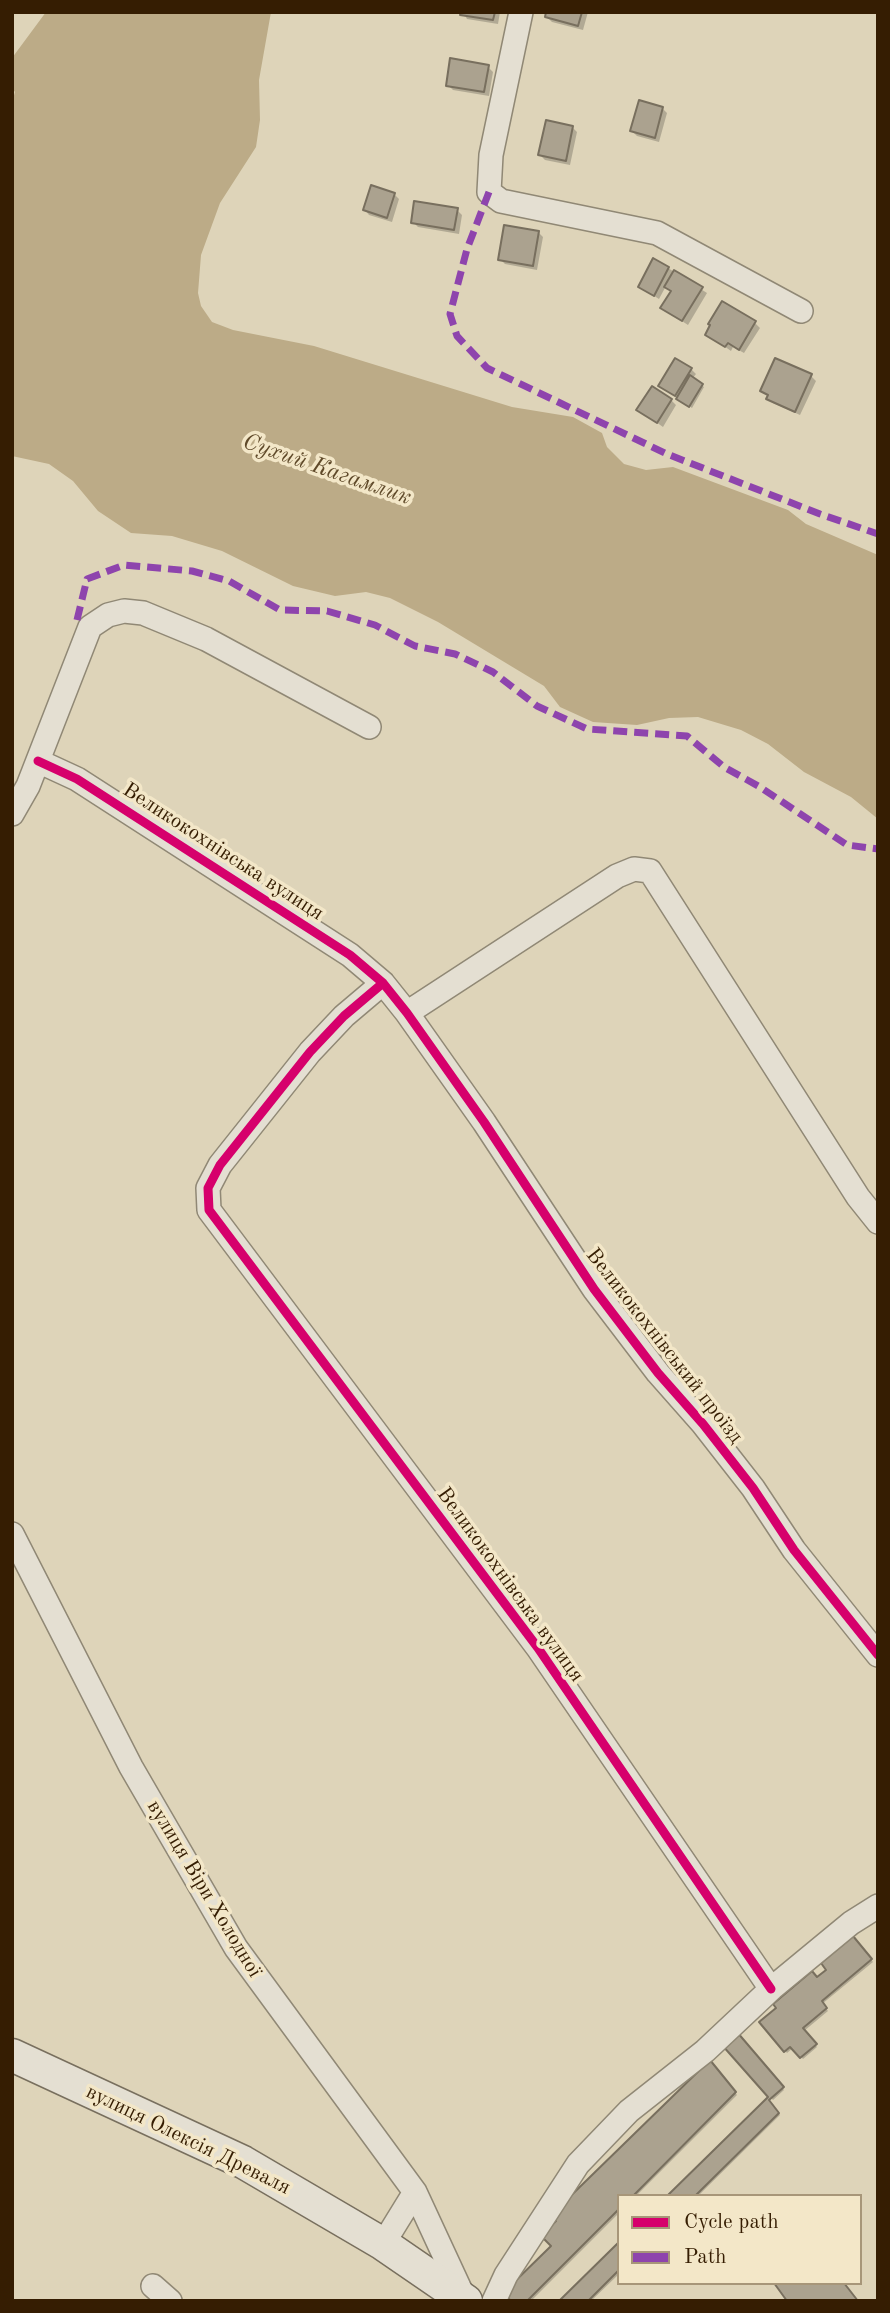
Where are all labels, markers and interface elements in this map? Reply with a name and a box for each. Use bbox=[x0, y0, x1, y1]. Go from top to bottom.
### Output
water label: Сухий Кагамлик bbox=[239, 428, 415, 512]
street label: Великокохнівська вулиця bbox=[118, 778, 328, 926]
street label: Великокохнівський проїзд bbox=[580, 1243, 748, 1449]
street label: Великокохнівська вулиця bbox=[431, 1483, 589, 1687]
street label: вулиця Віри Холодної bbox=[141, 1796, 267, 1982]
street label: вулиця Олексія Древаля bbox=[82, 2079, 294, 2201]
legend bbox=[617, 2194, 862, 2285]
text: Cycle path bbox=[684, 2212, 779, 2233]
text: Path bbox=[684, 2247, 727, 2268]

